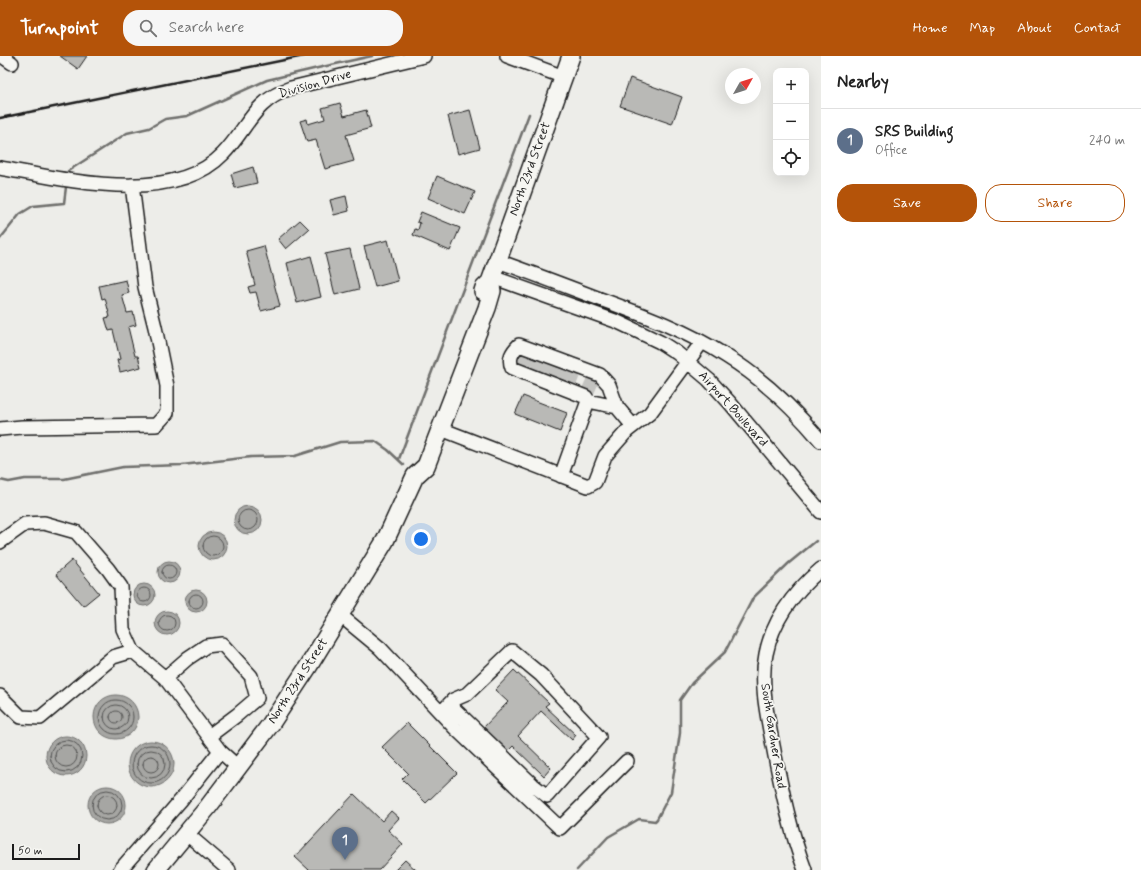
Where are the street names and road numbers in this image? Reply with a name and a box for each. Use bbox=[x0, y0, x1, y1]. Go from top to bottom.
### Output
street label: Division Drive bbox=[277, 66, 353, 102]
street label: North 23rd Street bbox=[505, 120, 555, 218]
street label: Airport Boulevard bbox=[694, 367, 772, 451]
street label: North 23rd Street bbox=[264, 635, 332, 727]
street label: South Gardner Road bbox=[756, 682, 790, 790]

